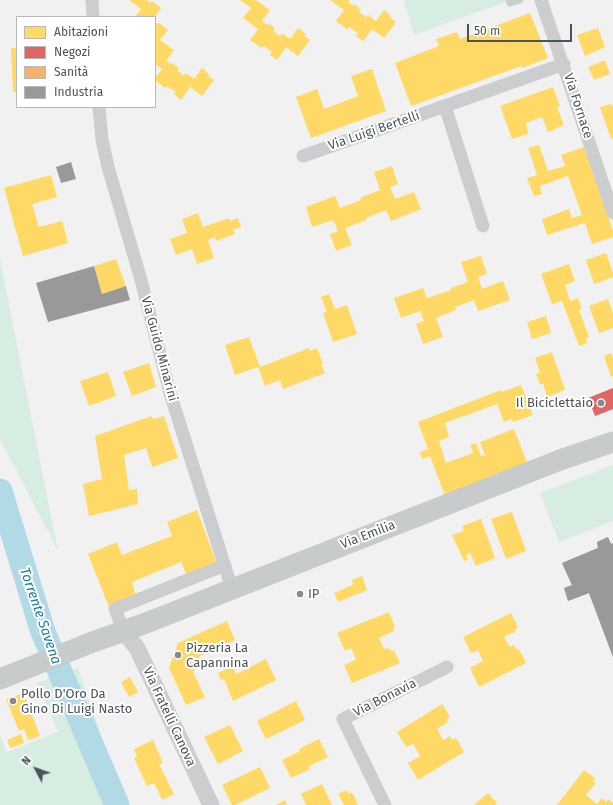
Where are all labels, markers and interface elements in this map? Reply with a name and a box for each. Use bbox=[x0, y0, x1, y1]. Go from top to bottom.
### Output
legend bbox=[16, 16, 156, 108]
scale bar bbox=[469, 16, 574, 42]
text: 50 m bbox=[474, 24, 500, 38]
text: Abitazioni bbox=[54, 25, 108, 39]
text: Negozi bbox=[54, 45, 90, 59]
text: Sanità bbox=[54, 65, 88, 79]
street label: Via Fornace bbox=[560, 71, 596, 141]
text: Industria bbox=[54, 85, 103, 99]
street label: Via Luigi Bertelli bbox=[326, 108, 422, 154]
street label: Via Guido Minarini bbox=[137, 295, 181, 403]
place label: Il Biciclettaio bbox=[516, 395, 593, 411]
marker: Il Biciclettaio bbox=[596, 398, 606, 408]
street label: Via Emilia bbox=[338, 517, 398, 553]
water label: Torrente Savena bbox=[16, 565, 64, 667]
place label: IP bbox=[308, 586, 319, 602]
marker: IP bbox=[295, 589, 305, 599]
place label: Pizzeria La Capannina bbox=[186, 640, 248, 671]
marker: Pizzeria La Capannina bbox=[173, 650, 183, 660]
street label: Via Fratelli Canova bbox=[139, 665, 199, 769]
street label: Via Bonavia bbox=[351, 675, 419, 721]
place label: Pollo D'Oro Da Gino Di Luigi Nasto bbox=[21, 686, 132, 717]
marker: Pollo D'Oro Da Gino Di Luigi Nasto bbox=[8, 696, 18, 706]
north arrow bbox=[16, 749, 56, 789]
text: N bbox=[19, 754, 34, 768]

